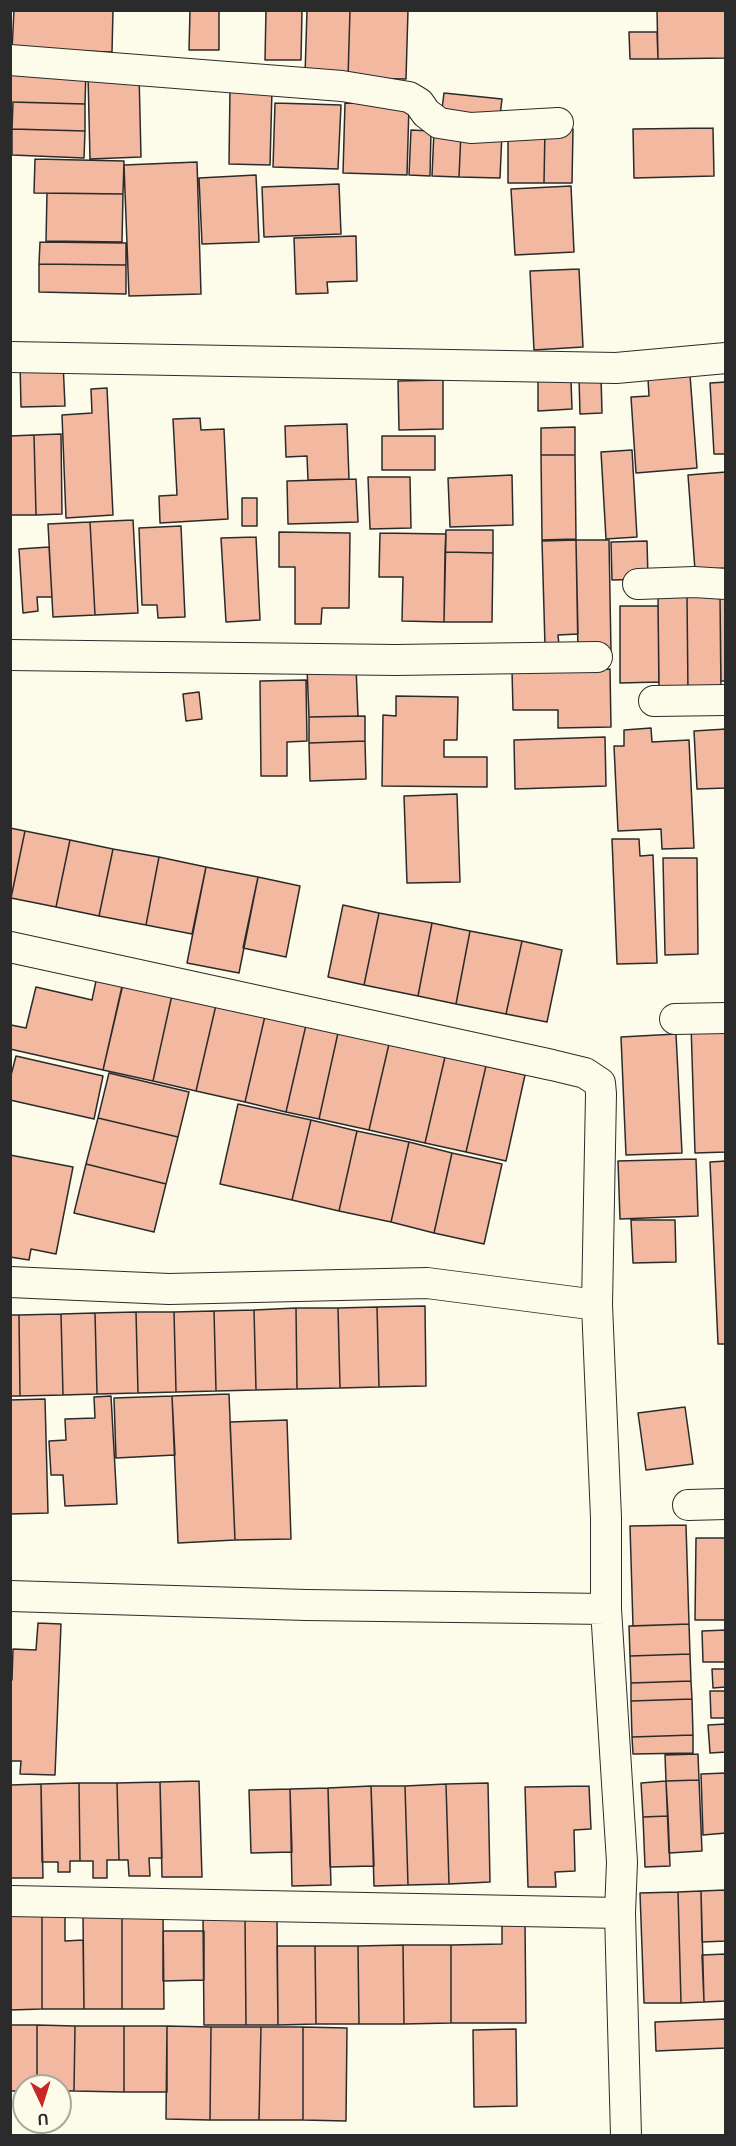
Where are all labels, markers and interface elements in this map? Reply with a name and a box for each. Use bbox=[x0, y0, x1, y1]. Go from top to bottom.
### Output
north arrow bbox=[12, 2074, 72, 2134]
text: U bbox=[37, 2111, 49, 2129]

